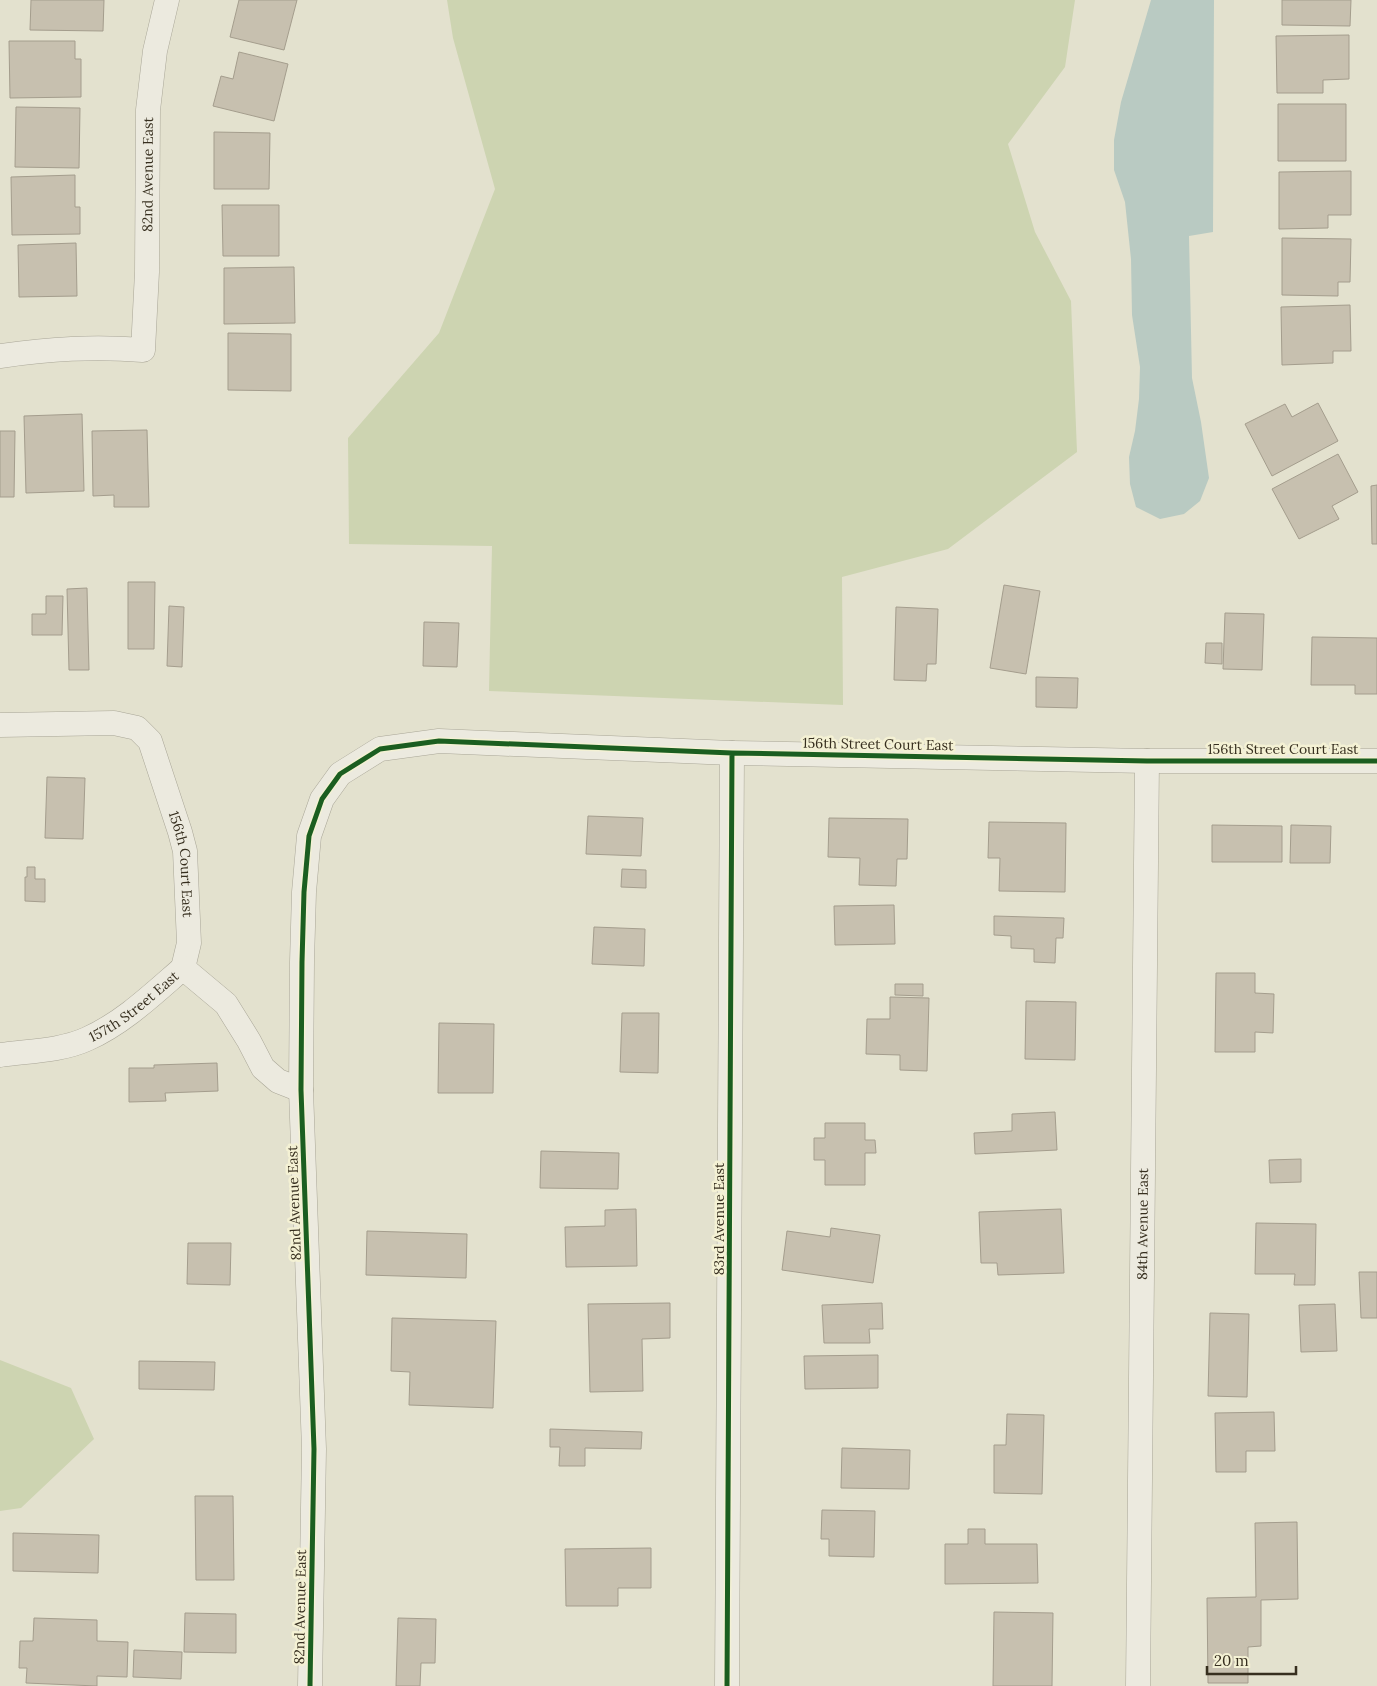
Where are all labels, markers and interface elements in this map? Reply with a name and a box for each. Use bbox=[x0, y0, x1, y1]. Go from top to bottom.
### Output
street label: 82nd Avenue East bbox=[138, 116, 157, 232]
street label: 156th Street Court East bbox=[802, 734, 954, 754]
street label: 156th Street Court East bbox=[1207, 740, 1359, 758]
street label: 156th Court East bbox=[165, 809, 197, 918]
street label: 157th Street East bbox=[86, 967, 183, 1046]
street label: 82nd Avenue East bbox=[283, 1145, 305, 1261]
street label: 83rd Avenue East bbox=[710, 1162, 728, 1275]
street label: 84th Avenue East bbox=[1133, 1167, 1152, 1280]
street label: 82nd Avenue East bbox=[290, 1549, 310, 1665]
scale bar bbox=[1207, 1644, 1296, 1676]
text: 20 m bbox=[1214, 1651, 1249, 1670]

